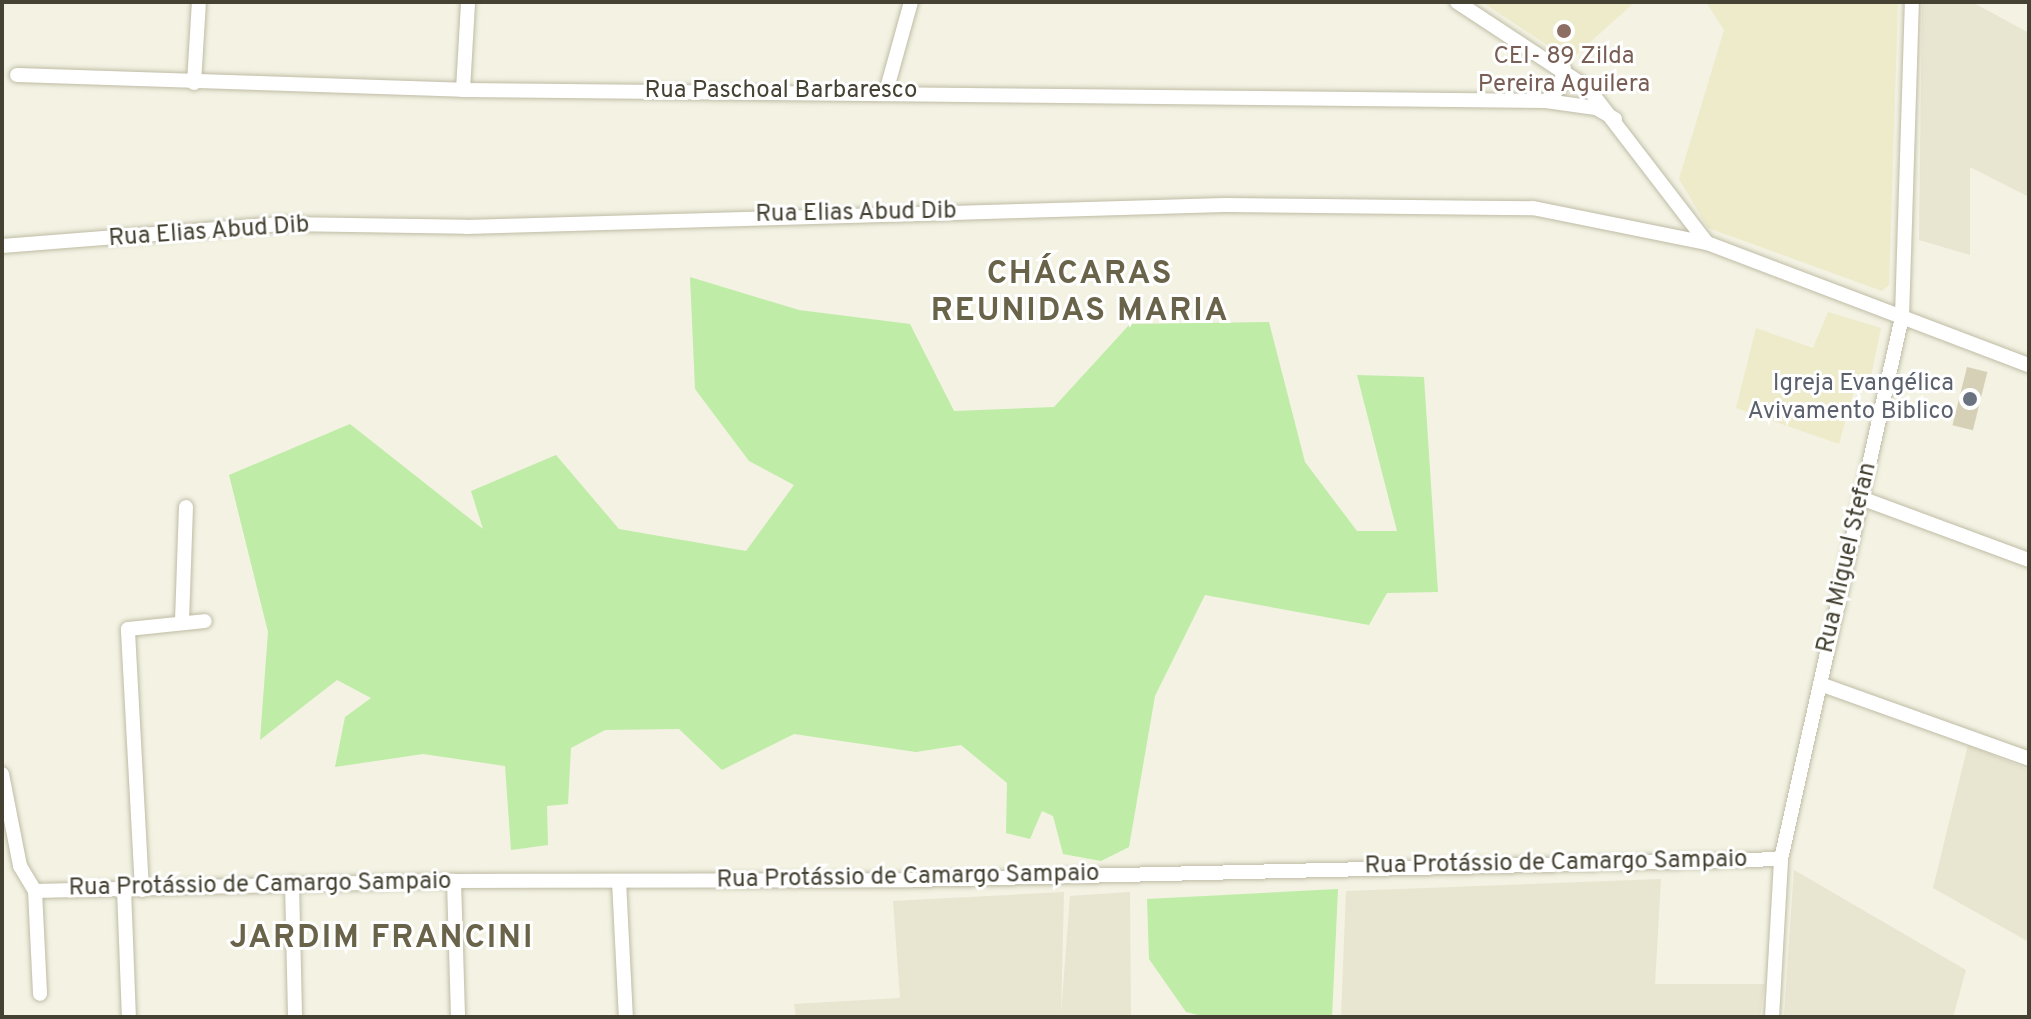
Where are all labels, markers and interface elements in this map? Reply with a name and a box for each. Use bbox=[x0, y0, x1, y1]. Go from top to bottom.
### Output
marker: CEI- 89 Zilda Pereira Aguilera bbox=[1555, 22, 1573, 40]
place label: CEI- 89 Zilda Pereira Aguilera bbox=[1477, 44, 1651, 100]
street label: Rua Paschoal Barbaresco bbox=[645, 78, 917, 106]
street label: Rua Elias Abud Dib bbox=[755, 198, 957, 230]
street label: Rua Elias Abud Dib bbox=[107, 212, 311, 254]
district label: CHÁCARAS REUNIDAS MARIA bbox=[931, 257, 1229, 332]
place label: Igreja Evangélica Avivamento Biblico bbox=[1748, 371, 1954, 427]
marker: Igreja Evangélica Avivamento Biblico bbox=[1961, 390, 1979, 408]
street label: Rua Miguel Stefan bbox=[1812, 460, 1884, 656]
street label: Rua Protássio de Camargo Sampaio bbox=[1364, 846, 1748, 882]
street label: Rua Protássio de Camargo Sampaio bbox=[716, 860, 1100, 896]
street label: Rua Protássio de Camargo Sampaio bbox=[68, 868, 452, 904]
district label: JARDIM FRANCINI bbox=[230, 920, 534, 958]

